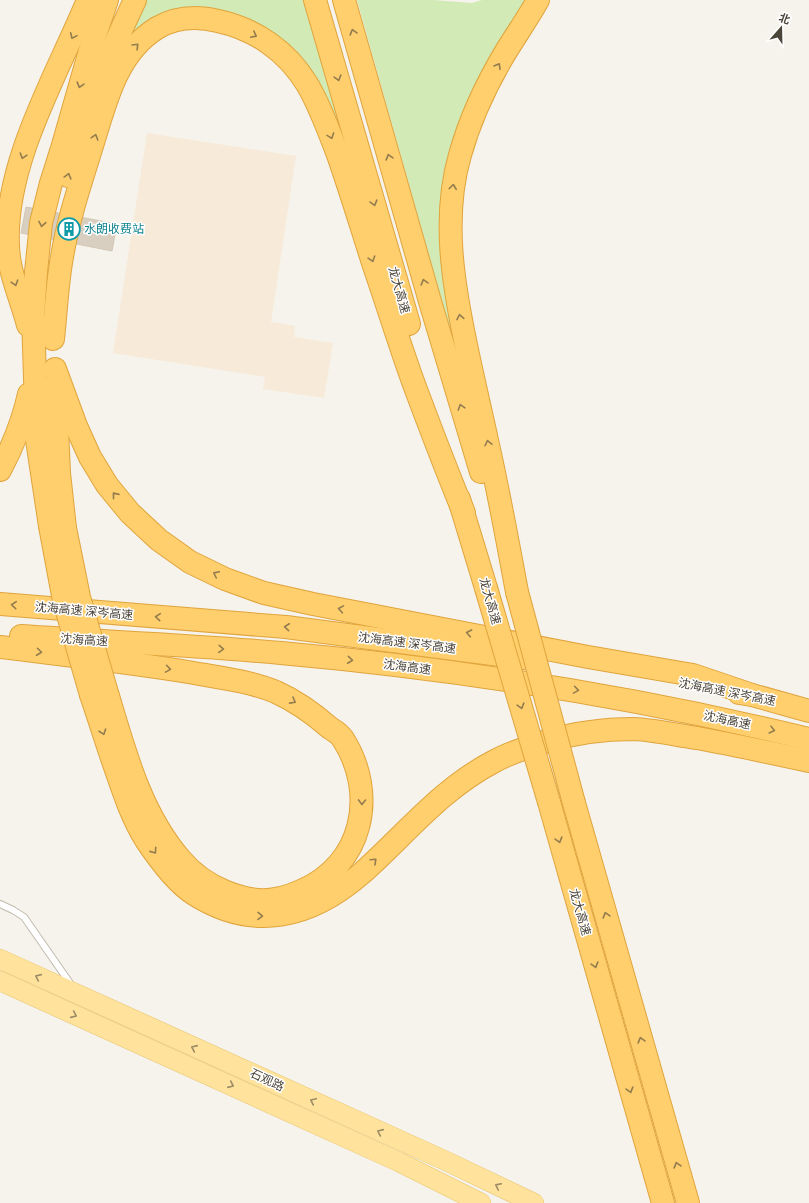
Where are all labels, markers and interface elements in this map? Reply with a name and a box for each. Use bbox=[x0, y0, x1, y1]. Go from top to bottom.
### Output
north arrow bbox=[761, 8, 801, 48]
text: 北 bbox=[777, 10, 792, 27]
one-way arrow bbox=[349, 29, 358, 36]
one-way arrow bbox=[250, 30, 258, 37]
one-way arrow bbox=[70, 31, 78, 39]
one-way arrow bbox=[131, 43, 139, 51]
one-way arrow bbox=[493, 63, 500, 70]
one-way arrow bbox=[333, 74, 342, 81]
one-way arrow bbox=[76, 81, 85, 88]
one-way arrow bbox=[326, 132, 334, 139]
one-way arrow bbox=[90, 134, 99, 141]
one-way arrow bbox=[19, 152, 28, 159]
one-way arrow bbox=[385, 154, 394, 161]
one-way arrow bbox=[63, 173, 72, 180]
one-way arrow bbox=[448, 184, 457, 190]
one-way arrow bbox=[369, 199, 378, 206]
building icon: 水朗收费站 bbox=[56, 216, 82, 242]
one-way arrow bbox=[38, 220, 47, 227]
place label: 水朗收费站 bbox=[84, 221, 144, 237]
one-way arrow bbox=[367, 255, 376, 262]
street label: 龙大高速 bbox=[385, 265, 413, 315]
one-way arrow bbox=[10, 279, 19, 286]
one-way arrow bbox=[420, 279, 429, 286]
one-way arrow bbox=[456, 313, 465, 320]
one-way arrow bbox=[457, 404, 466, 411]
one-way arrow bbox=[484, 440, 493, 447]
one-way arrow bbox=[112, 492, 119, 499]
one-way arrow bbox=[213, 572, 220, 579]
street label: 龙大高速 bbox=[476, 576, 504, 626]
street label: 沈海高速 深岑高速 bbox=[34, 599, 134, 623]
one-way arrow bbox=[11, 601, 17, 610]
one-way arrow bbox=[338, 606, 344, 614]
one-way arrow bbox=[155, 612, 161, 621]
one-way arrow bbox=[284, 623, 290, 632]
street label: 沈海高速 深岑高速 bbox=[357, 629, 457, 657]
street label: 沈海高速 bbox=[59, 630, 109, 650]
one-way arrow bbox=[465, 630, 472, 638]
one-way arrow bbox=[218, 645, 224, 654]
one-way arrow bbox=[36, 647, 42, 656]
one-way arrow bbox=[347, 656, 353, 665]
street label: 沈海高速 bbox=[382, 656, 432, 678]
one-way arrow bbox=[165, 664, 171, 672]
street label: 沈海高速 深岑高速 bbox=[677, 675, 777, 709]
one-way arrow bbox=[573, 685, 579, 694]
one-way arrow bbox=[289, 697, 296, 704]
one-way arrow bbox=[516, 703, 525, 710]
street label: 沈海高速 bbox=[702, 707, 752, 733]
one-way arrow bbox=[768, 725, 775, 734]
one-way arrow bbox=[99, 728, 107, 735]
one-way arrow bbox=[358, 799, 366, 805]
one-way arrow bbox=[555, 836, 563, 843]
one-way arrow bbox=[149, 847, 157, 854]
one-way arrow bbox=[369, 859, 377, 866]
street label: 龙大高速 bbox=[566, 887, 594, 937]
one-way arrow bbox=[257, 912, 263, 920]
one-way arrow bbox=[602, 912, 611, 919]
one-way arrow bbox=[590, 961, 599, 968]
one-way arrow bbox=[34, 974, 42, 982]
one-way arrow bbox=[70, 1010, 77, 1018]
one-way arrow bbox=[637, 1037, 646, 1044]
one-way arrow bbox=[191, 1044, 198, 1052]
street label: 石观路 bbox=[247, 1065, 287, 1095]
one-way arrow bbox=[226, 1080, 234, 1088]
one-way arrow bbox=[626, 1086, 634, 1093]
one-way arrow bbox=[309, 1098, 317, 1106]
one-way arrow bbox=[377, 1129, 385, 1137]
one-way arrow bbox=[673, 1162, 682, 1169]
one-way arrow bbox=[495, 1184, 503, 1191]

